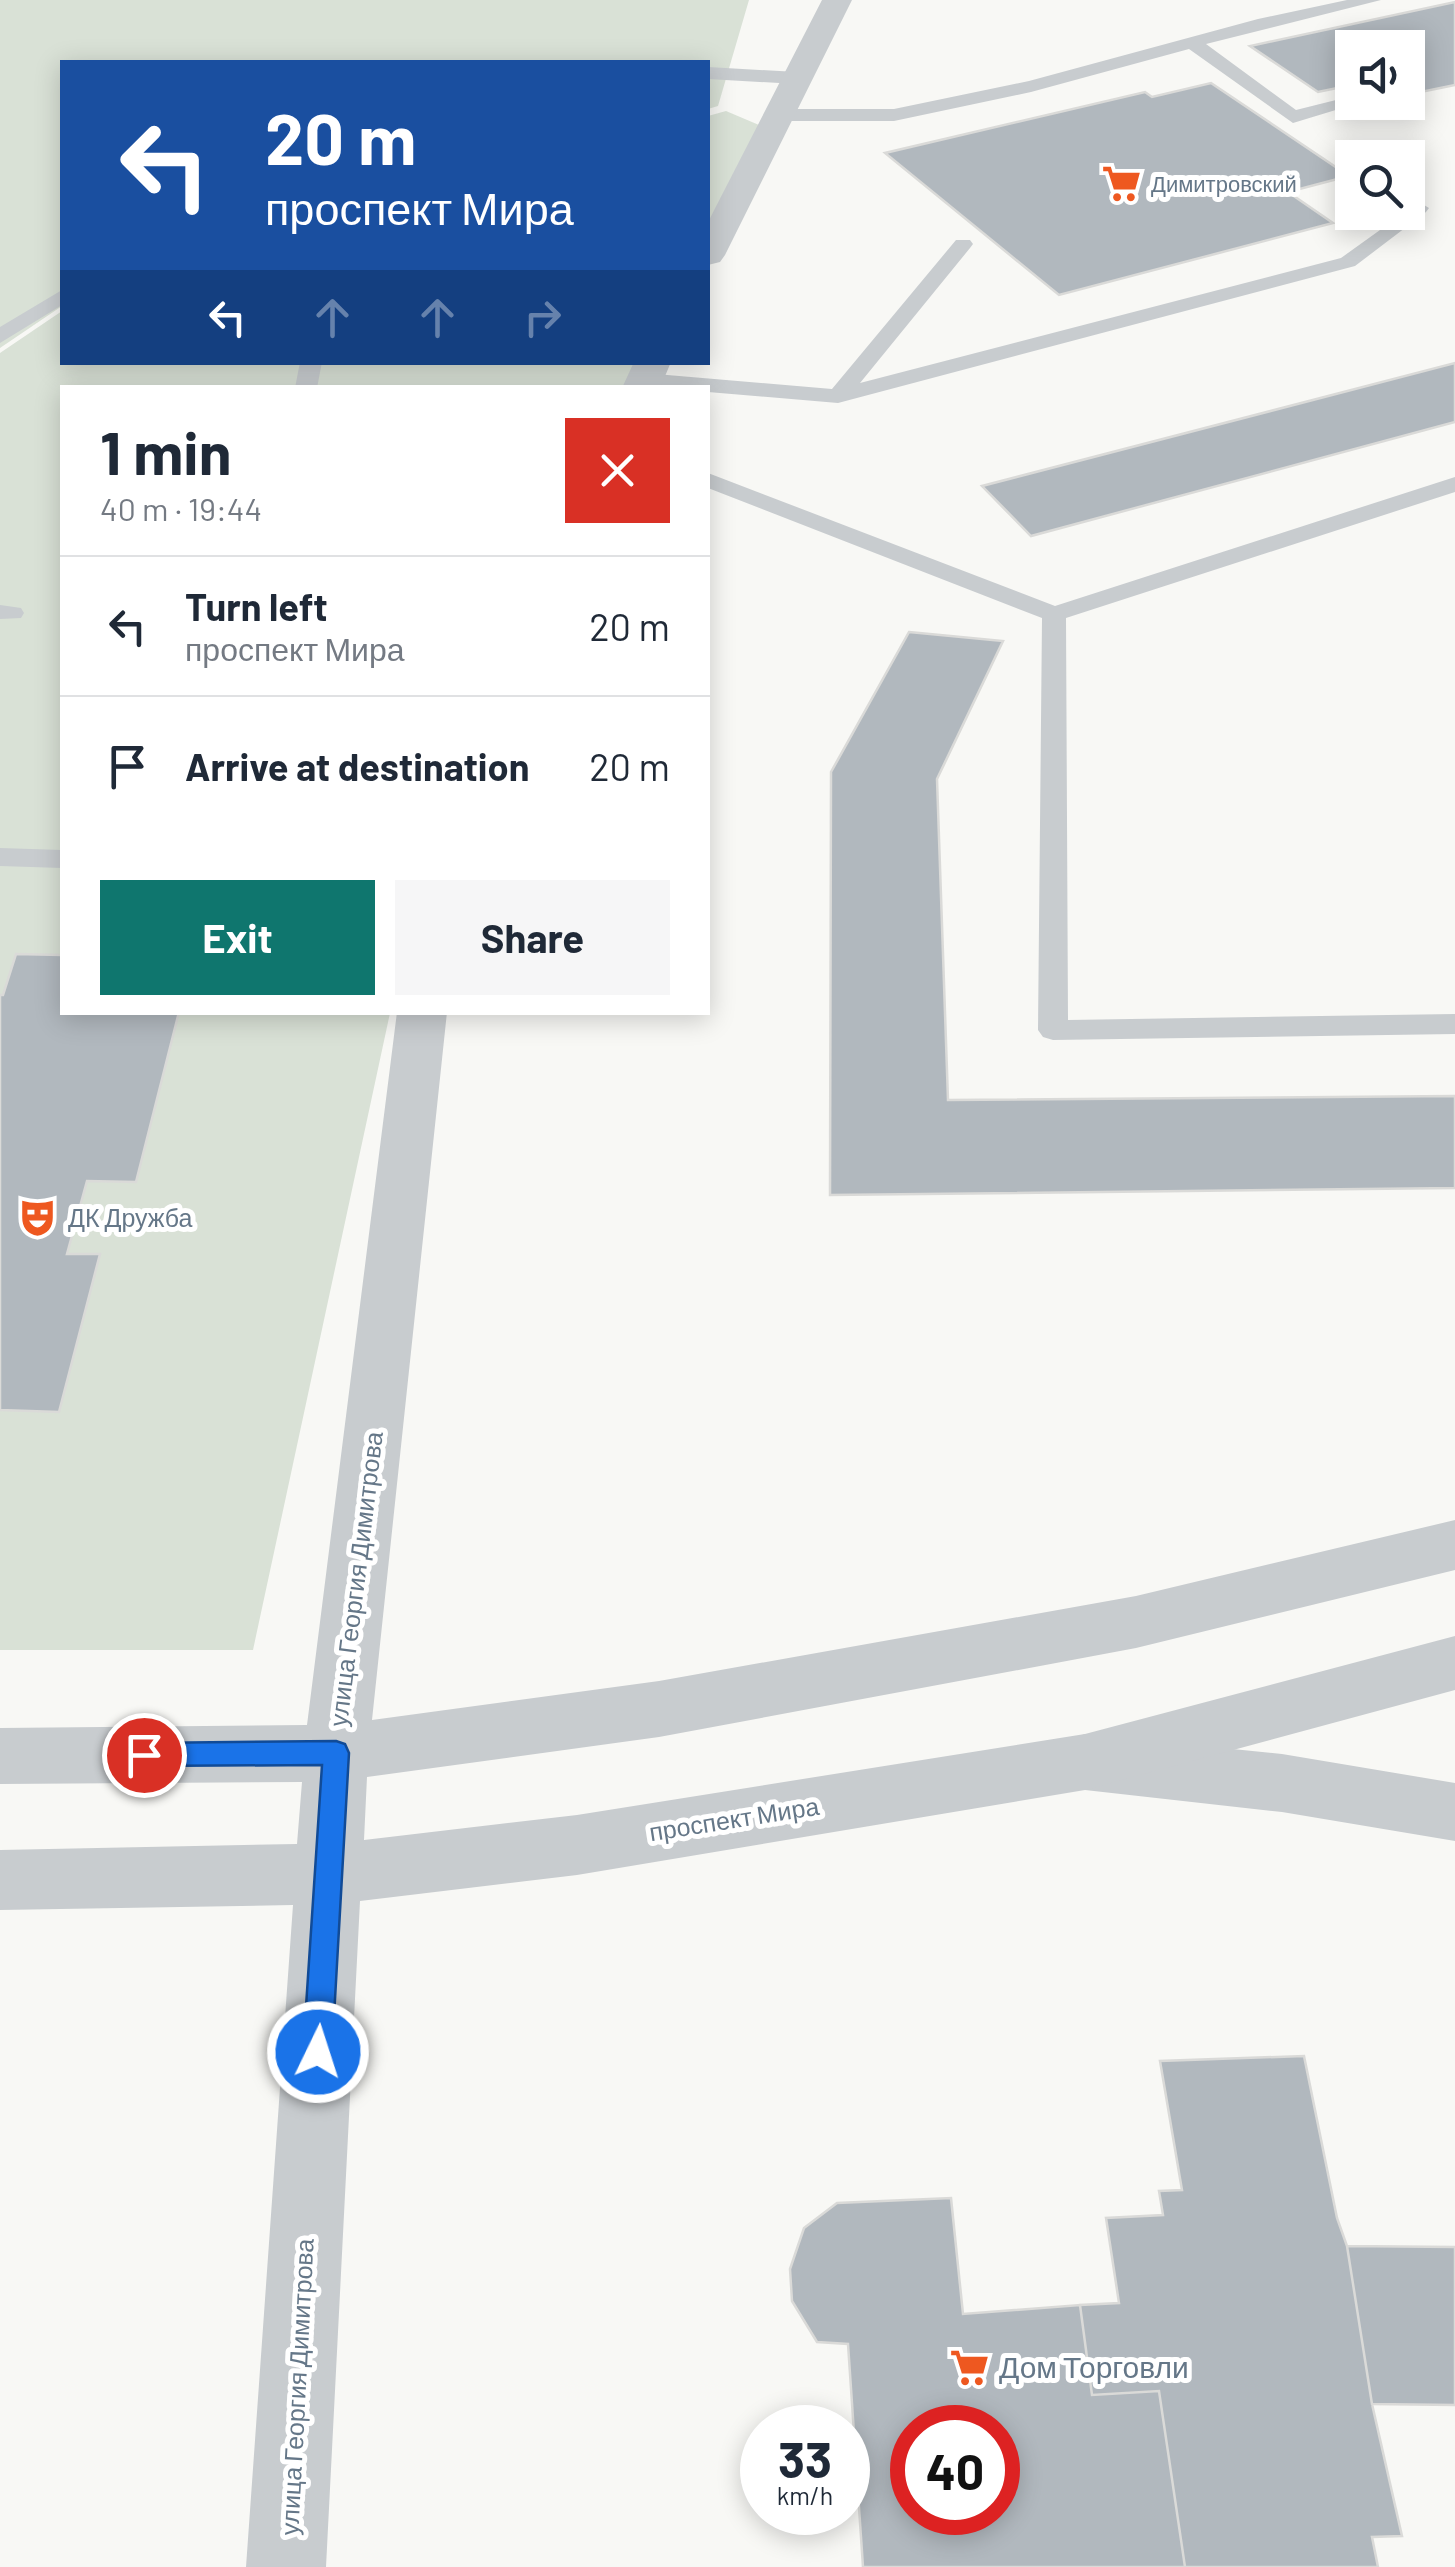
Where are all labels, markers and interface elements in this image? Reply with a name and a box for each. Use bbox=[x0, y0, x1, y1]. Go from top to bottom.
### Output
map controls bbox=[1335, 30, 1425, 230]
button: sound bbox=[1335, 30, 1425, 120]
text: 20 m bbox=[265, 95, 417, 179]
icon: left bbox=[100, 100, 230, 230]
button: search bbox=[1335, 140, 1425, 230]
supermarket icon: Димитровский bbox=[1100, 163, 1142, 205]
place label: Димитровский bbox=[1151, 170, 1297, 197]
text: проспект Мира bbox=[265, 180, 574, 234]
icon: left bbox=[200, 290, 255, 345]
icon: ahead bbox=[305, 290, 360, 345]
icon: ahead bbox=[410, 290, 465, 345]
icon: right bbox=[515, 290, 570, 345]
text: 1 min bbox=[100, 415, 231, 487]
button: close bbox=[565, 418, 670, 523]
text: 40 m · 19:44 bbox=[100, 489, 262, 527]
text: Turn left bbox=[185, 583, 328, 629]
icon: left bbox=[100, 599, 155, 654]
text: 20 m bbox=[589, 603, 670, 649]
text: проспект Мира bbox=[185, 629, 405, 667]
icon: arrive bbox=[100, 739, 155, 794]
text: Arrive at destination bbox=[185, 743, 530, 789]
text: 20 m bbox=[589, 743, 670, 789]
button: Exit bbox=[100, 880, 375, 995]
button: Share bbox=[395, 880, 670, 995]
theatre icon: ДК Дружба bbox=[17, 1197, 59, 1239]
place label: ДК Дружба bbox=[68, 1202, 193, 1232]
street label: улица Георгия Димитрова bbox=[322, 1429, 388, 1728]
pin bbox=[102, 1713, 187, 1798]
icon: arrive bbox=[117, 1728, 172, 1783]
street label: проспект Мира bbox=[647, 1790, 821, 1846]
position arrow bbox=[266, 2000, 370, 2104]
street label: улица Георгия Димитрова bbox=[273, 2238, 319, 2536]
supermarket icon: Дом Торговли bbox=[948, 2347, 990, 2389]
place label: Дом Торговли bbox=[999, 2348, 1189, 2384]
speed limit sign: 40 bbox=[890, 2405, 1020, 2535]
text: 33 bbox=[778, 2428, 832, 2488]
text: km/h bbox=[777, 2480, 833, 2510]

